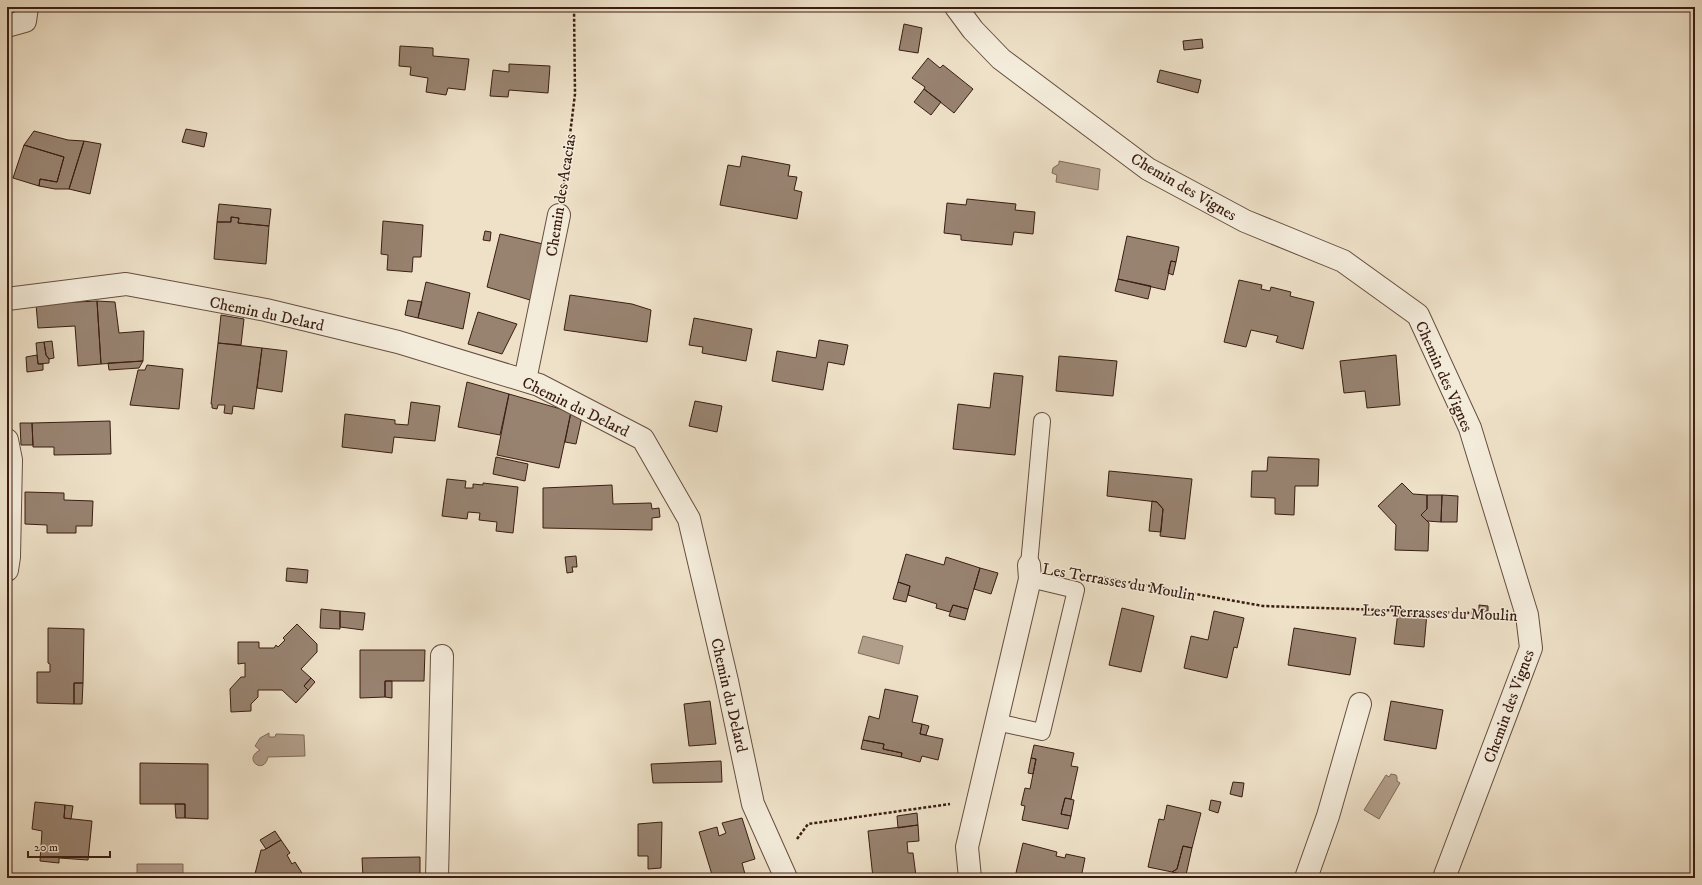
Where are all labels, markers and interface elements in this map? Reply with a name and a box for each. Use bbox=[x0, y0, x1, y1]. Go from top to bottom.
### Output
street label: Chemin des Acacias bbox=[541, 132, 581, 258]
street label: Chemin des Vignes bbox=[1127, 148, 1240, 225]
street label: Chemin du Delard bbox=[208, 292, 326, 336]
street label: Chemin des Vignes bbox=[1411, 318, 1477, 435]
street label: Chemin du Delard bbox=[519, 372, 632, 441]
street label: Les Terrasses du Moulin bbox=[1041, 559, 1198, 605]
street label: Les Terrasses du Moulin bbox=[1362, 600, 1518, 626]
street label: Chemin du Delard bbox=[706, 636, 752, 754]
street label: Chemin des Vignes bbox=[1479, 647, 1539, 766]
scale bar bbox=[28, 833, 110, 859]
text: 20 m bbox=[34, 840, 58, 855]

